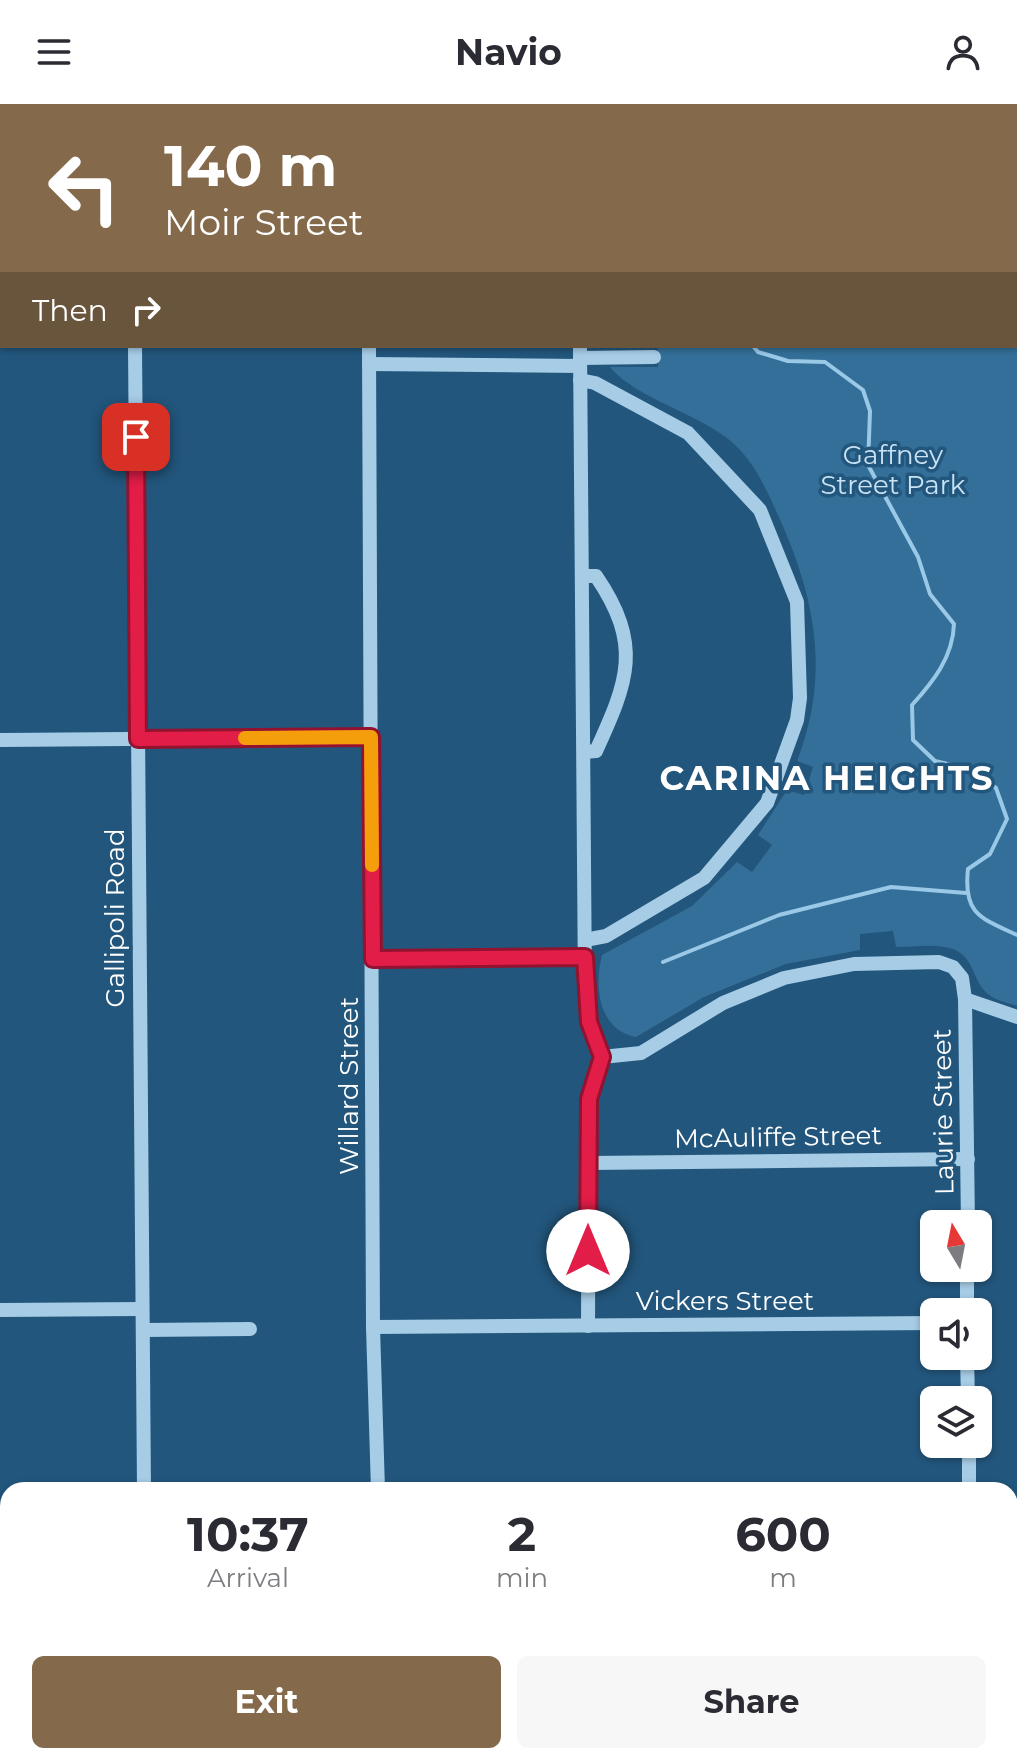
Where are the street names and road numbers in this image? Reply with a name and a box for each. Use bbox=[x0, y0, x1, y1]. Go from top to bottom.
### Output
street label: Gallipoli Road bbox=[99, 828, 131, 1008]
street label: Willard Street bbox=[333, 997, 365, 1175]
street label: Laurie Street bbox=[926, 1028, 960, 1196]
street label: McAuliffe Street bbox=[674, 1119, 882, 1155]
street label: Vickers Street bbox=[636, 1285, 814, 1317]

